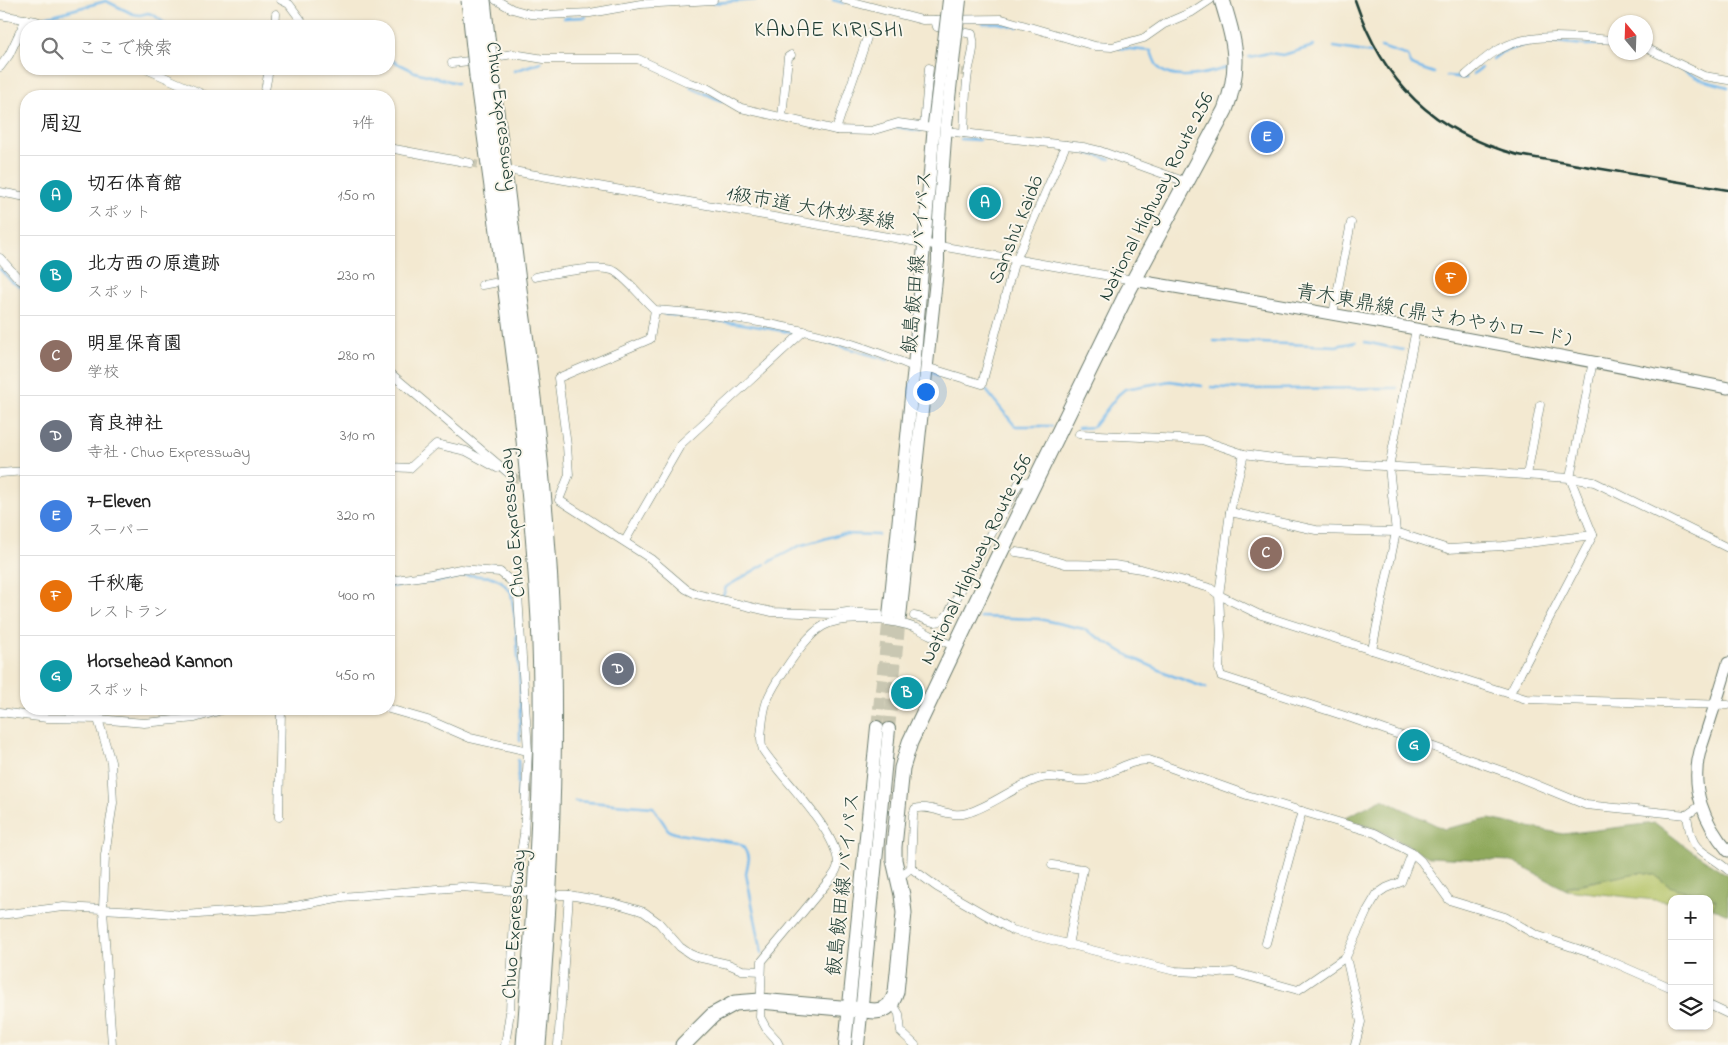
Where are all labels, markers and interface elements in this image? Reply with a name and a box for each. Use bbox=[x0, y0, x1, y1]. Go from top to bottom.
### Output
district label: KANAE KIRISHI bbox=[754, 15, 904, 47]
north arrow bbox=[1608, 15, 1653, 60]
search box bbox=[20, 20, 395, 75]
icon: search bbox=[38, 34, 66, 62]
text: ここで検索 bbox=[78, 36, 173, 63]
street label: Chuo Expressway bbox=[477, 40, 524, 192]
street label: National Highway Route 256 bbox=[1092, 88, 1223, 307]
text: 周辺 bbox=[40, 110, 82, 140]
text: 7件 bbox=[352, 112, 375, 136]
pin: E bbox=[1251, 118, 1283, 156]
street label: 飯島飯田線 バイパス bbox=[896, 169, 941, 355]
text: 切石体育館 bbox=[87, 171, 182, 198]
street label: Sanshū Kaidō bbox=[982, 171, 1052, 289]
street label: 1級市道 大休妙琴線 bbox=[724, 180, 897, 239]
text: A bbox=[51, 184, 61, 208]
text: 150 m bbox=[337, 184, 375, 208]
pin: A bbox=[969, 184, 1001, 222]
text: スポット bbox=[87, 201, 151, 225]
text: 北方西の原遺跡 bbox=[87, 251, 220, 278]
pin: F bbox=[1435, 259, 1467, 297]
text: B bbox=[51, 264, 61, 288]
text: 230 m bbox=[337, 264, 375, 288]
street label: 青木東鼎線 (鼎さわやかロード) bbox=[1294, 278, 1574, 355]
text: スポット bbox=[87, 281, 151, 305]
text: 明星保育園 bbox=[87, 331, 182, 358]
text: C bbox=[52, 344, 60, 368]
text: 280 m bbox=[338, 344, 375, 368]
text: 学校 bbox=[87, 361, 119, 385]
your location bbox=[913, 379, 939, 405]
text: 育良神社 bbox=[87, 411, 163, 438]
text: D bbox=[50, 424, 62, 448]
text: 310 m bbox=[340, 424, 375, 448]
text: 寺社 · Chuo Expressway bbox=[87, 441, 250, 465]
street label: Chuo Expressway bbox=[493, 447, 534, 599]
street label: National Highway Route 256 bbox=[914, 450, 1042, 671]
text: 7-Eleven bbox=[87, 489, 151, 516]
text: E bbox=[51, 504, 61, 528]
text: 320 m bbox=[337, 504, 375, 528]
text: スーパー bbox=[87, 519, 150, 543]
pin: C bbox=[1250, 534, 1282, 572]
text: 千秋庵 bbox=[87, 571, 144, 598]
text: F bbox=[51, 584, 61, 608]
text: 400 m bbox=[338, 584, 375, 608]
text: レストラン bbox=[87, 601, 168, 625]
text: Horsehead Kannon bbox=[87, 649, 233, 676]
pin: D bbox=[602, 650, 634, 688]
text: G bbox=[51, 664, 61, 688]
text: 450 m bbox=[336, 664, 375, 688]
pin: B bbox=[891, 674, 923, 712]
text: スポット bbox=[87, 679, 151, 703]
pin: G bbox=[1398, 726, 1430, 764]
street label: 飯島飯田線 バイパス bbox=[820, 791, 869, 978]
street label: Chuo Expressway bbox=[496, 848, 535, 1000]
map controls bbox=[1668, 895, 1713, 1030]
button: + bbox=[1668, 895, 1713, 940]
button: − bbox=[1668, 940, 1713, 985]
button: layers bbox=[1668, 985, 1713, 1030]

